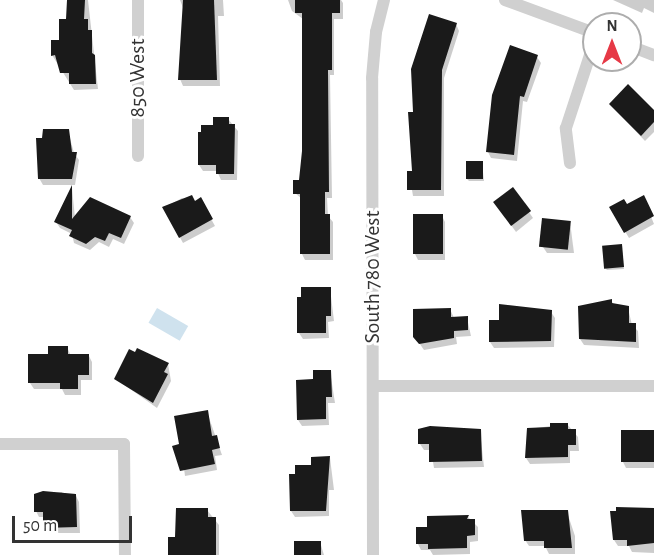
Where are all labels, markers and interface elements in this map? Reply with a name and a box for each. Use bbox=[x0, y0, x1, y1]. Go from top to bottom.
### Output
north arrow bbox=[582, 12, 642, 72]
text: N bbox=[606, 18, 618, 34]
street label: 850 West bbox=[125, 39, 151, 117]
street label: South 780 West bbox=[360, 211, 386, 343]
scale bar bbox=[15, 504, 135, 542]
text: 50 m bbox=[23, 517, 57, 535]

